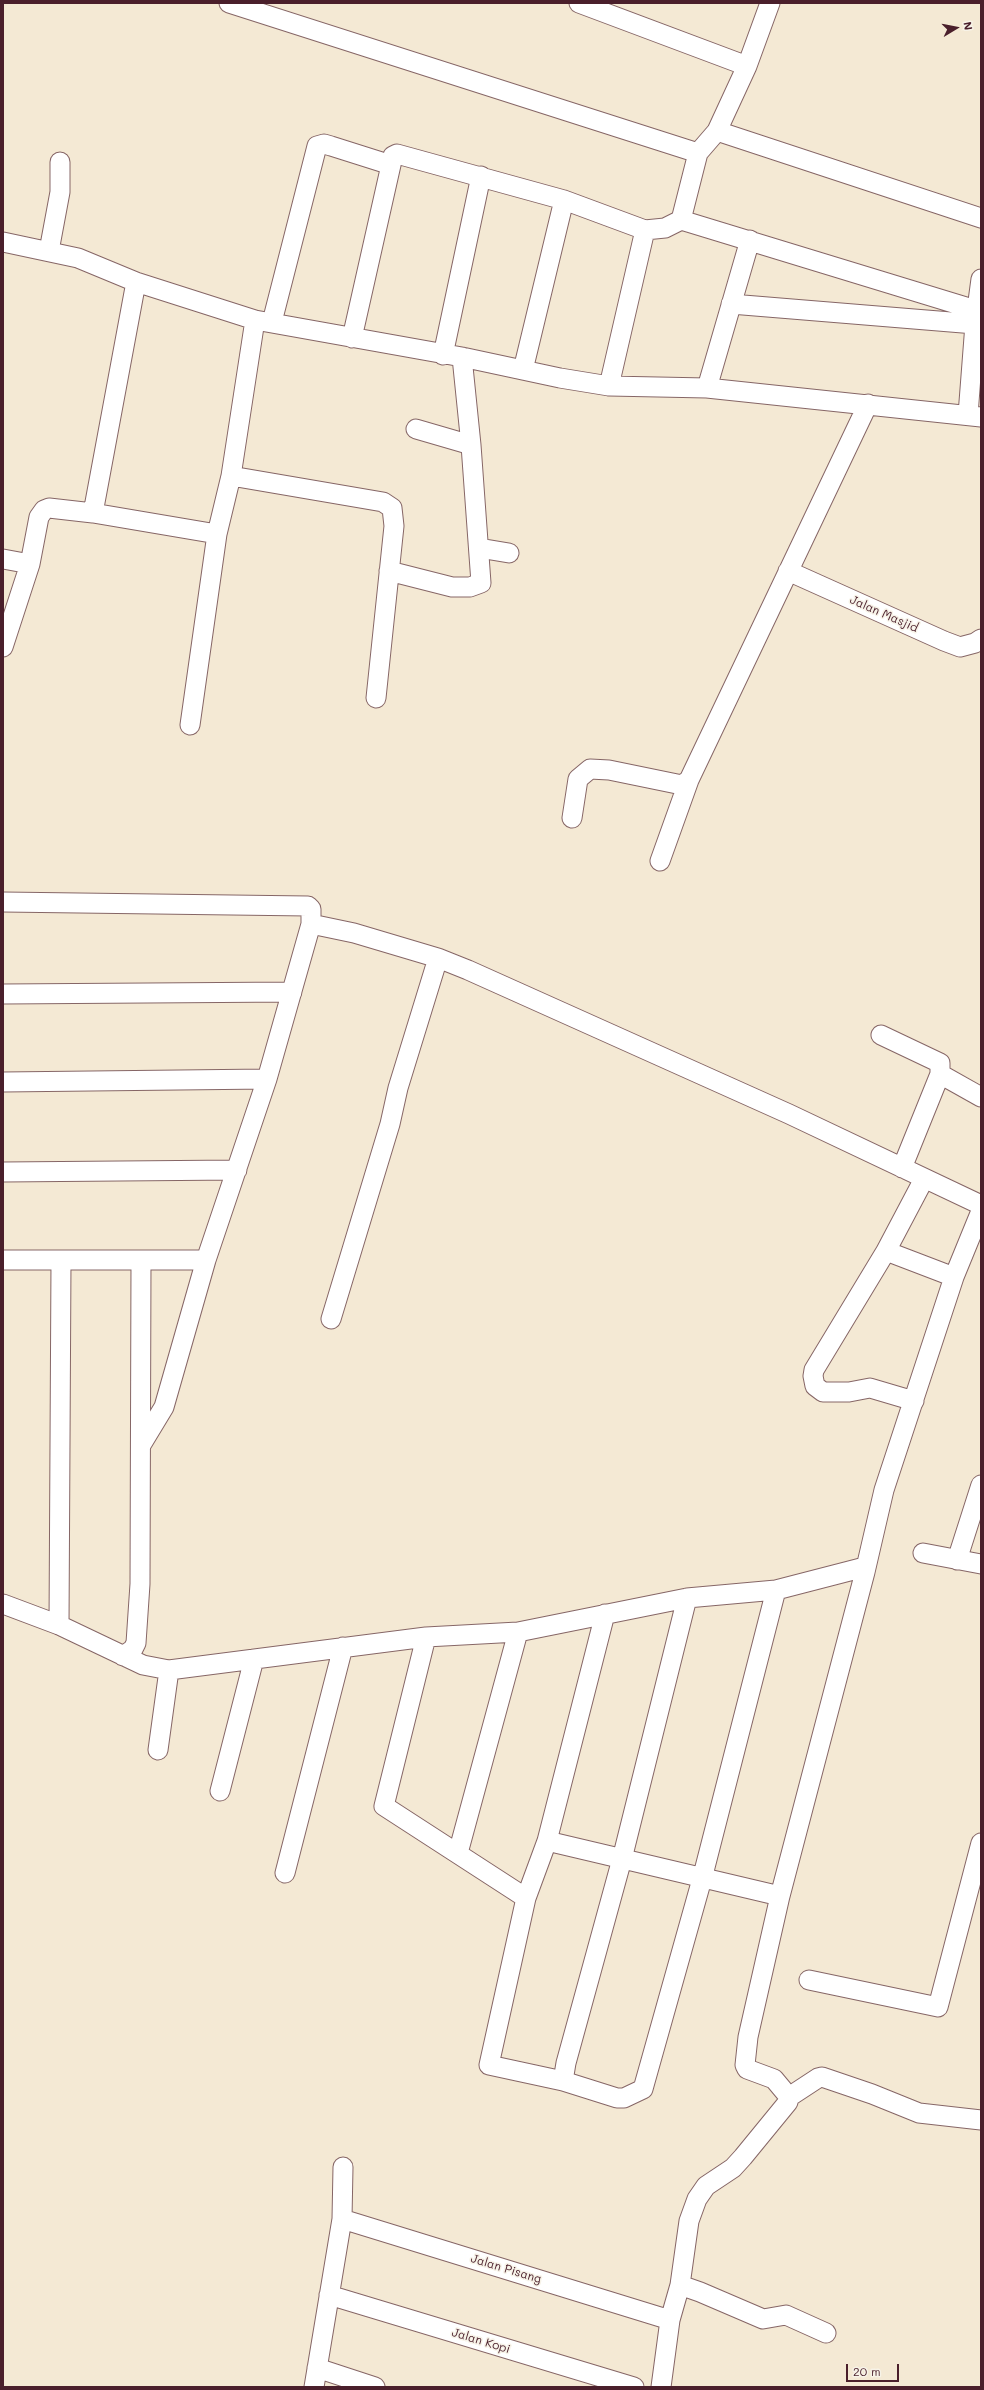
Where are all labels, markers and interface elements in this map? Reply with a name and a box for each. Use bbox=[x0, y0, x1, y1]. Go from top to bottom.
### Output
north arrow bbox=[936, 8, 976, 48]
text: N bbox=[960, 20, 976, 31]
street label: Jalan Masjid bbox=[848, 593, 920, 635]
street label: Jalan Pisang bbox=[469, 2251, 543, 2287]
street label: Jalan Kopi bbox=[450, 2325, 512, 2357]
scale bar bbox=[848, 2356, 901, 2382]
text: 20 m bbox=[853, 2363, 881, 2379]

